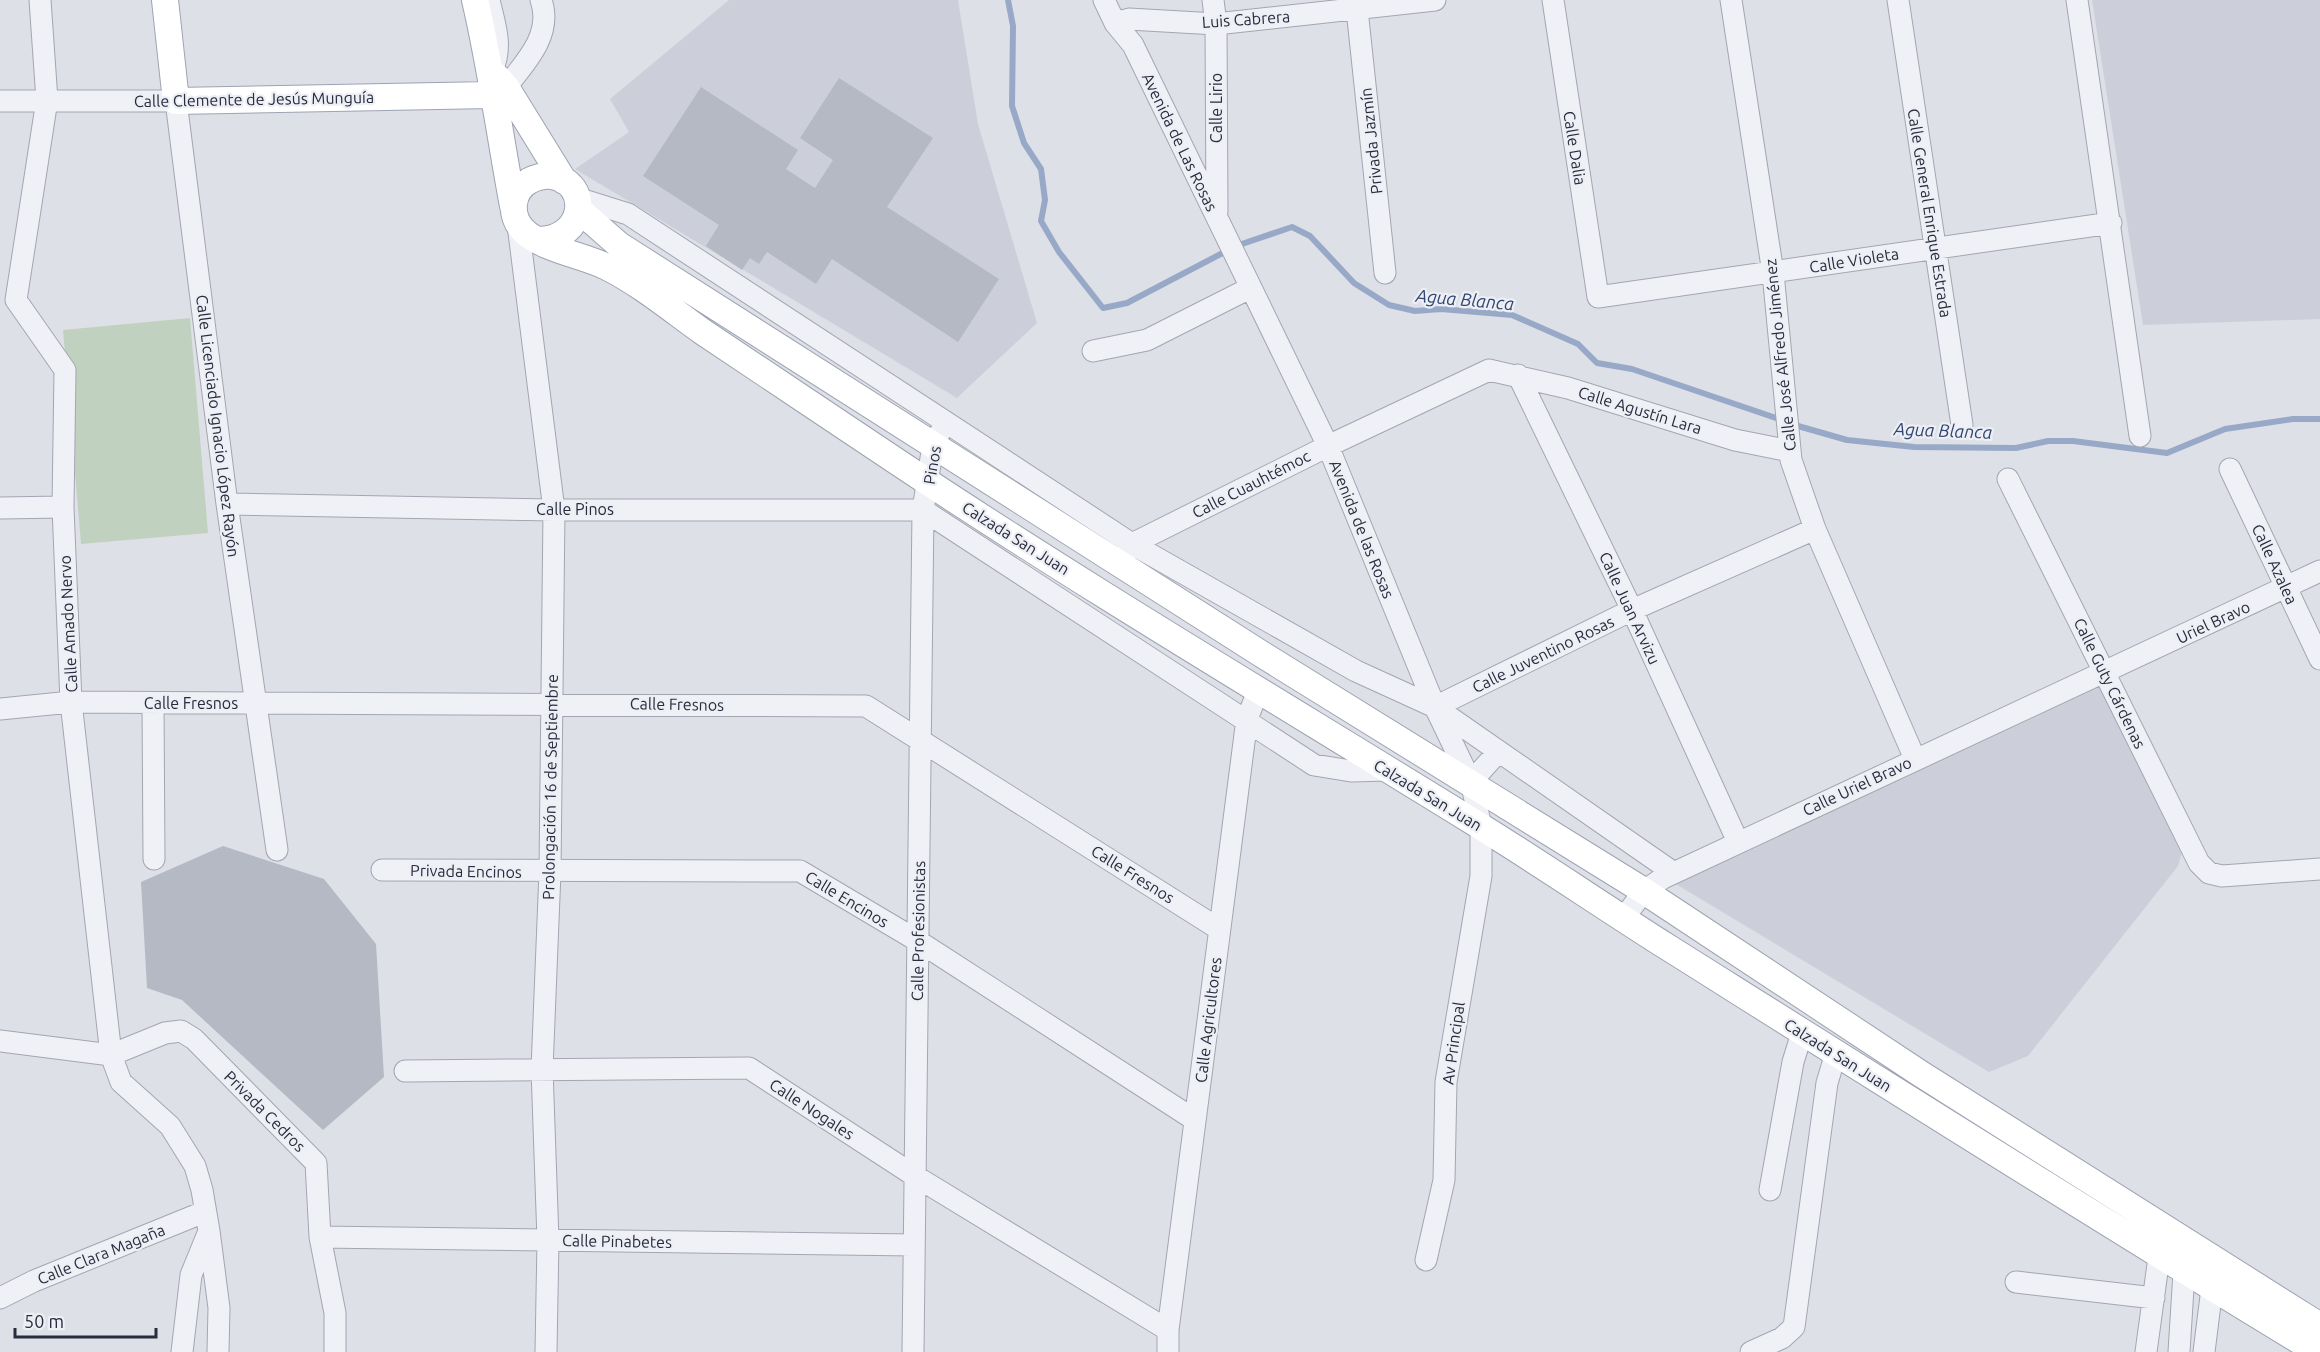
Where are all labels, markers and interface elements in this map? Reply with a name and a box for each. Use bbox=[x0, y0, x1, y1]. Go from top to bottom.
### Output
street label: Luis Cabrera bbox=[1201, 7, 1291, 31]
street label: Avenida de Las Rosas bbox=[1139, 70, 1221, 214]
street label: Calle Lirio bbox=[1207, 73, 1225, 143]
street label: Privada Jazmín bbox=[1356, 87, 1386, 195]
street label: Calle Clemente de Jesús Munguía bbox=[134, 88, 374, 110]
street label: Calle General Enrique Estrada bbox=[1905, 107, 1955, 319]
street label: Calle Dalia bbox=[1560, 110, 1590, 186]
street label: Calle Violeta bbox=[1808, 244, 1900, 276]
street label: Calle José Alfredo Jiménez bbox=[1761, 258, 1799, 452]
water label: Agua Blanca bbox=[1414, 285, 1515, 313]
street label: Calle Licenciado Ignacio López Rayón bbox=[193, 294, 243, 558]
street label: Calle Agustín Lara bbox=[1576, 383, 1704, 437]
water label: Agua Blanca bbox=[1892, 418, 1993, 442]
street label: Pinos bbox=[920, 444, 944, 486]
street label: Calle Cuauhtémoc bbox=[1189, 446, 1313, 522]
street label: Avenida de las Rosas bbox=[1326, 457, 1398, 601]
street label: Calzada San Juan bbox=[959, 498, 1073, 578]
street label: Calle Pinos bbox=[536, 500, 614, 518]
street label: Calle Azalea bbox=[2249, 521, 2301, 607]
street label: Calle Juan Arvizu bbox=[1596, 549, 1664, 667]
street label: Calle Amado Nervo bbox=[55, 555, 81, 693]
street label: Uriel Bravo bbox=[2173, 597, 2253, 647]
street label: Calle Juventino Rosas bbox=[1469, 612, 1617, 696]
street label: Calle Guty Cárdenas bbox=[2071, 615, 2149, 751]
street label: Prolongación 16 de Septiembre bbox=[539, 674, 561, 900]
street label: Calle Fresnos bbox=[144, 694, 238, 712]
street label: Calle Fresnos bbox=[630, 694, 724, 714]
street label: Calle Uriel Bravo bbox=[1800, 753, 1914, 819]
street label: Calzada San Juan bbox=[1371, 756, 1485, 834]
street label: Calle Fresnos bbox=[1088, 841, 1178, 907]
street label: Privada Encinos bbox=[410, 861, 522, 881]
street label: Calle Profesionistas bbox=[908, 861, 928, 1001]
street label: Calle Encinos bbox=[802, 867, 892, 931]
street label: Calle Agricultores bbox=[1191, 956, 1225, 1084]
street label: Av Principal bbox=[1438, 1000, 1468, 1086]
street label: Calzada San Juan bbox=[1781, 1015, 1895, 1095]
street label: Privada Cedros bbox=[221, 1067, 309, 1155]
street label: Calle Nogales bbox=[766, 1075, 858, 1143]
street label: Calle Clara Magaña bbox=[35, 1220, 167, 1288]
street label: Calle Pinabetes bbox=[562, 1231, 672, 1251]
scale bar bbox=[15, 1301, 156, 1339]
text: 50 m bbox=[24, 1311, 64, 1331]

